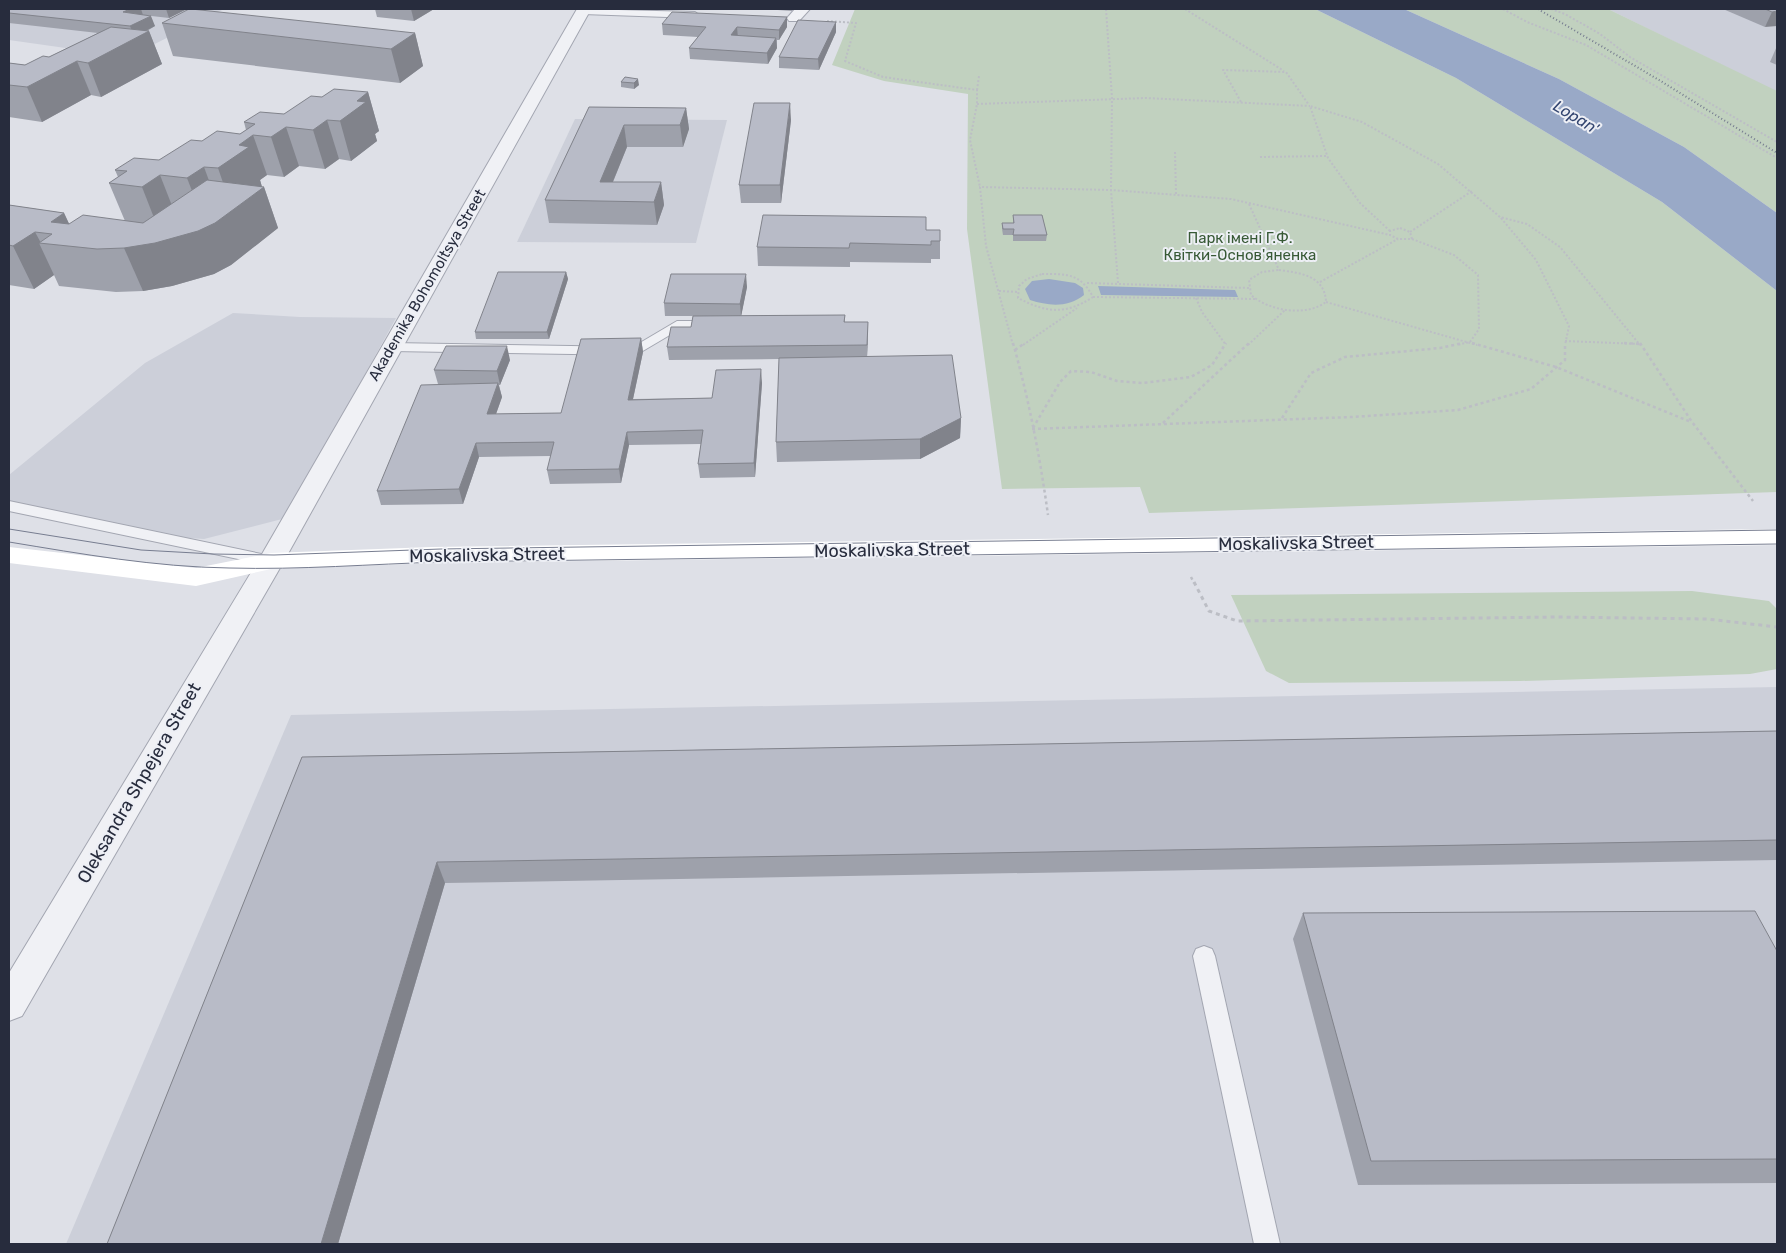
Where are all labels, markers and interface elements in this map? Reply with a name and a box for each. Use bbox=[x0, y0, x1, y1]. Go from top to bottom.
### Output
water label: Lopan' bbox=[1550, 96, 1602, 138]
street label: Akademika Bohomoltsya Street bbox=[365, 186, 489, 384]
park label: Парк імені Г.Ф. Квітки-Основ'яненка bbox=[1164, 229, 1316, 264]
street label: Moskalivska Street bbox=[1218, 531, 1374, 555]
street label: Moskalivska Street bbox=[814, 538, 970, 562]
street label: Moskalivska Street bbox=[409, 543, 565, 567]
street label: Oleksandra Shpejera Street bbox=[72, 679, 206, 887]

